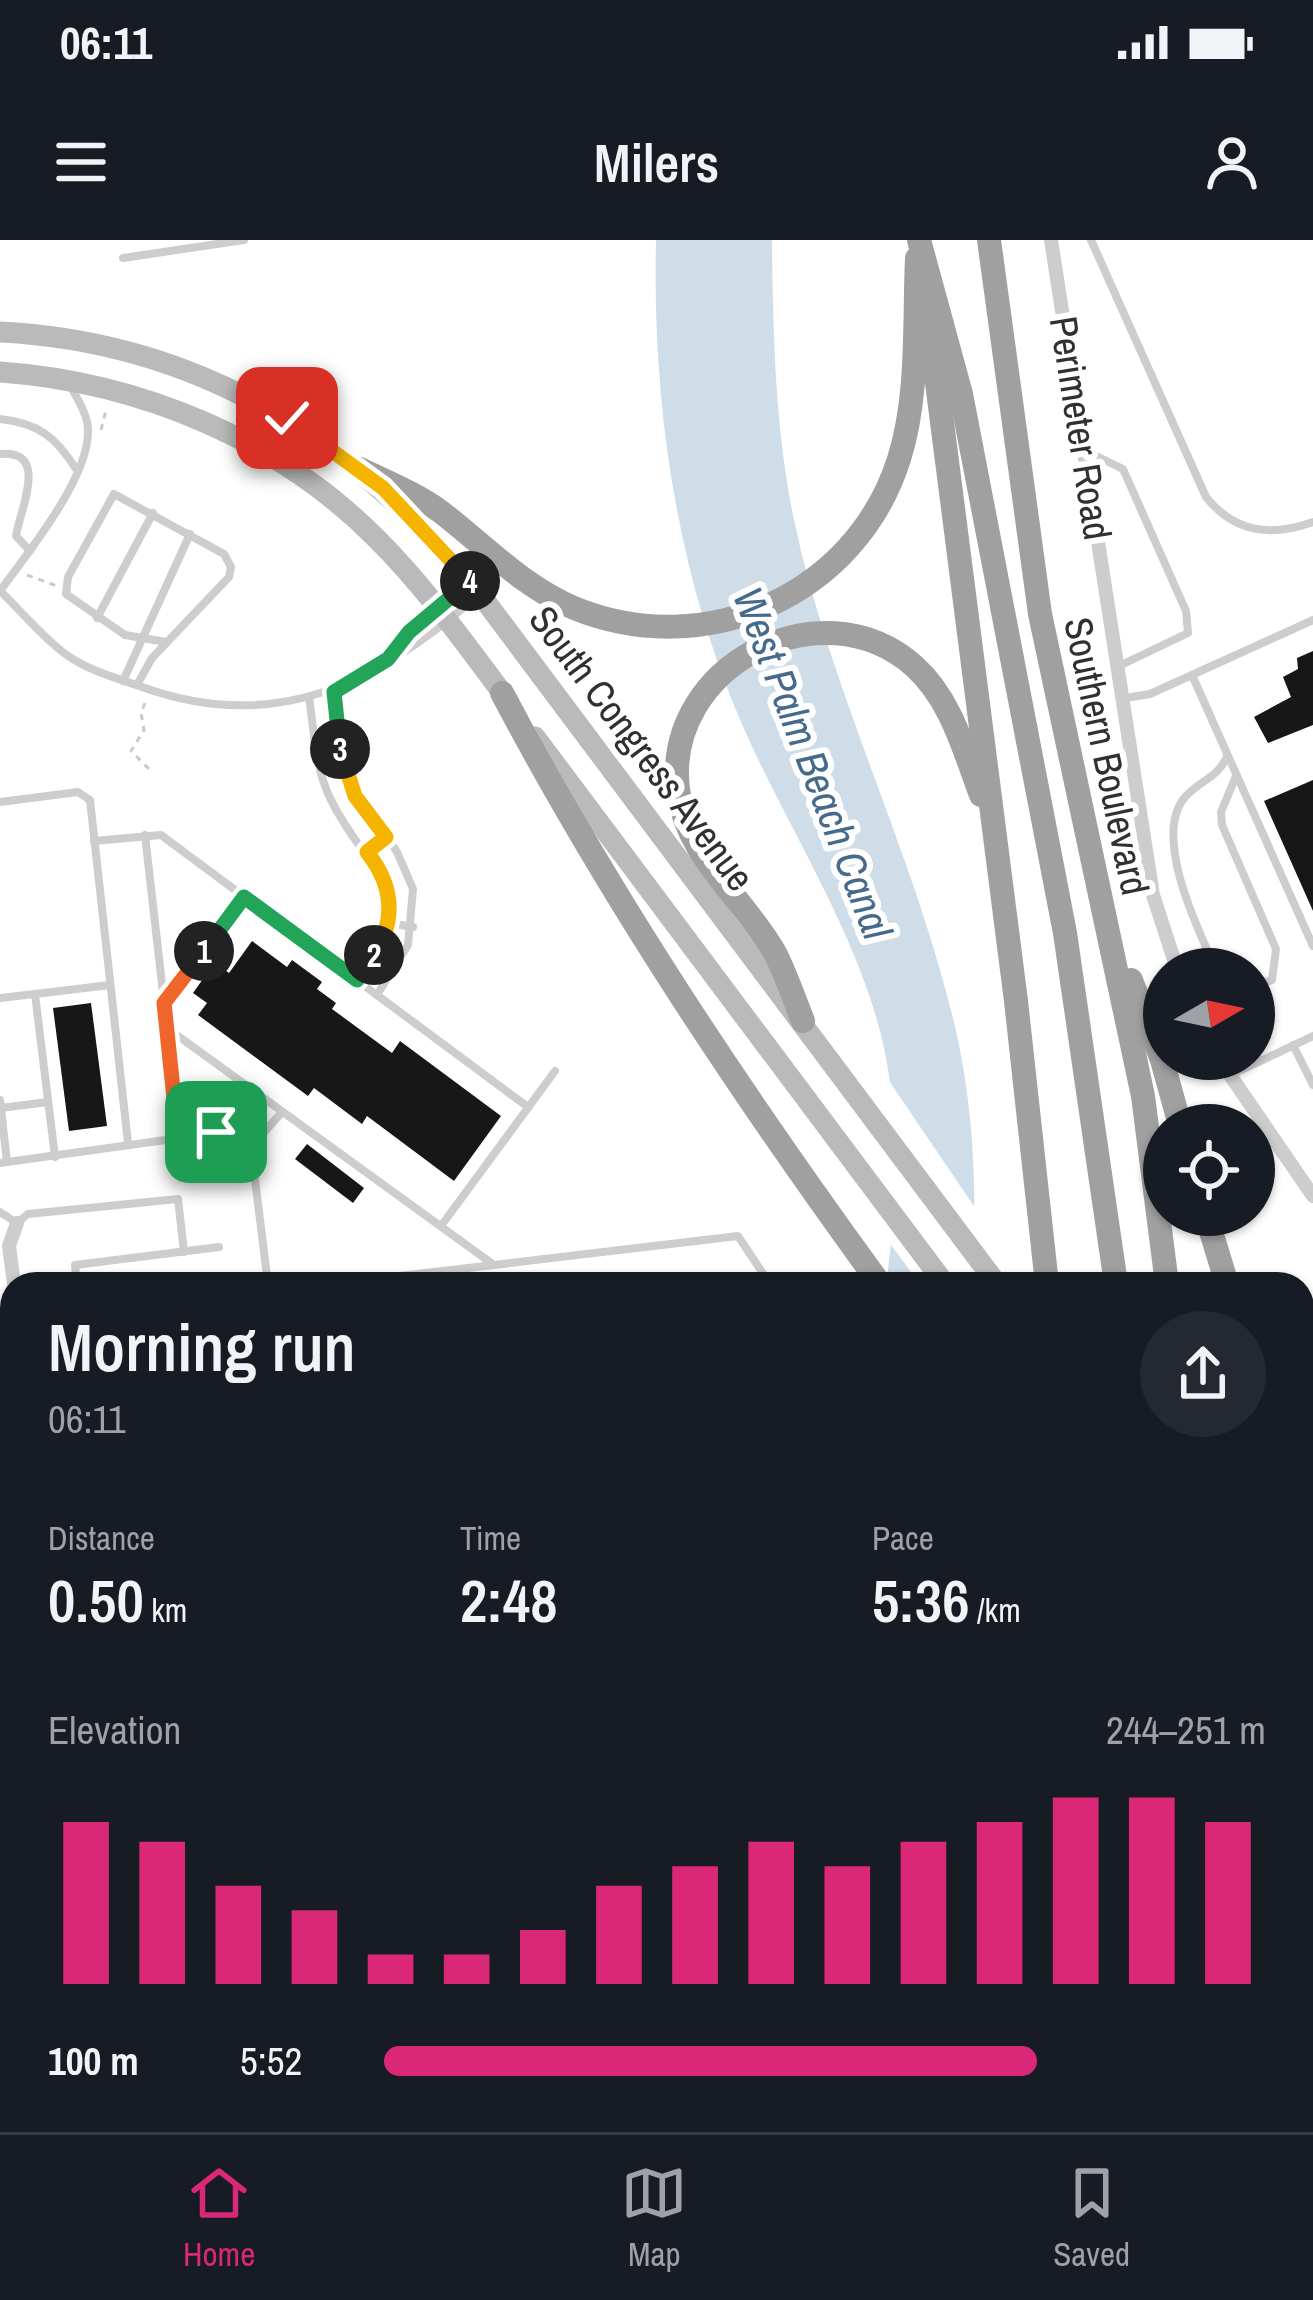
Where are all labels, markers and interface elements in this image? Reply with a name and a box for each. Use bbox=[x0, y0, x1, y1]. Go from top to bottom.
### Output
text: 06:11 bbox=[60, 12, 152, 73]
text: Milers bbox=[594, 126, 719, 199]
icon: menu bbox=[48, 129, 114, 195]
icon: person bbox=[1199, 129, 1265, 195]
street label: Perimeter Road bbox=[1038, 312, 1124, 544]
pin bbox=[236, 367, 338, 469]
icon: check bbox=[254, 385, 320, 451]
pin: 4 bbox=[440, 551, 500, 611]
text: 4 bbox=[462, 559, 478, 603]
water label: West Palm Beach Canal bbox=[720, 579, 906, 948]
street label: South Congress Avenue bbox=[518, 595, 766, 901]
street label: Southern Boulevard bbox=[1052, 612, 1162, 900]
pin: 3 bbox=[310, 719, 370, 779]
text: 3 bbox=[332, 727, 348, 771]
pin: 1 bbox=[174, 921, 234, 981]
pin: 2 bbox=[344, 925, 404, 985]
text: 1 bbox=[196, 929, 212, 973]
text: 2 bbox=[366, 933, 382, 977]
north arrow bbox=[1143, 948, 1275, 1080]
map controls bbox=[1143, 948, 1275, 1236]
pin bbox=[165, 1081, 267, 1183]
icon: arrive bbox=[183, 1099, 249, 1165]
button: locate bbox=[1143, 1104, 1275, 1236]
text: Morning run bbox=[48, 1303, 356, 1392]
button: share bbox=[1140, 1311, 1266, 1437]
text: 06:11 bbox=[48, 1393, 126, 1445]
text: Distance bbox=[48, 1516, 155, 1560]
text: Time bbox=[460, 1516, 521, 1560]
text: Pace bbox=[872, 1516, 934, 1560]
text: 0.50 bbox=[48, 1560, 144, 1641]
text: 2:48 bbox=[460, 1560, 558, 1641]
text: 5:36 bbox=[872, 1560, 970, 1641]
text: km bbox=[144, 1588, 187, 1632]
text: /km bbox=[970, 1588, 1021, 1632]
text: Elevation bbox=[48, 1704, 181, 1756]
text: 244–251 m bbox=[1106, 1704, 1266, 1756]
text: 100 m bbox=[48, 2035, 139, 2087]
text: 5:52 bbox=[240, 2035, 302, 2087]
tab: Home bbox=[183, 2160, 255, 2276]
tab: Map bbox=[621, 2160, 687, 2276]
tab: Saved bbox=[1053, 2160, 1130, 2276]

